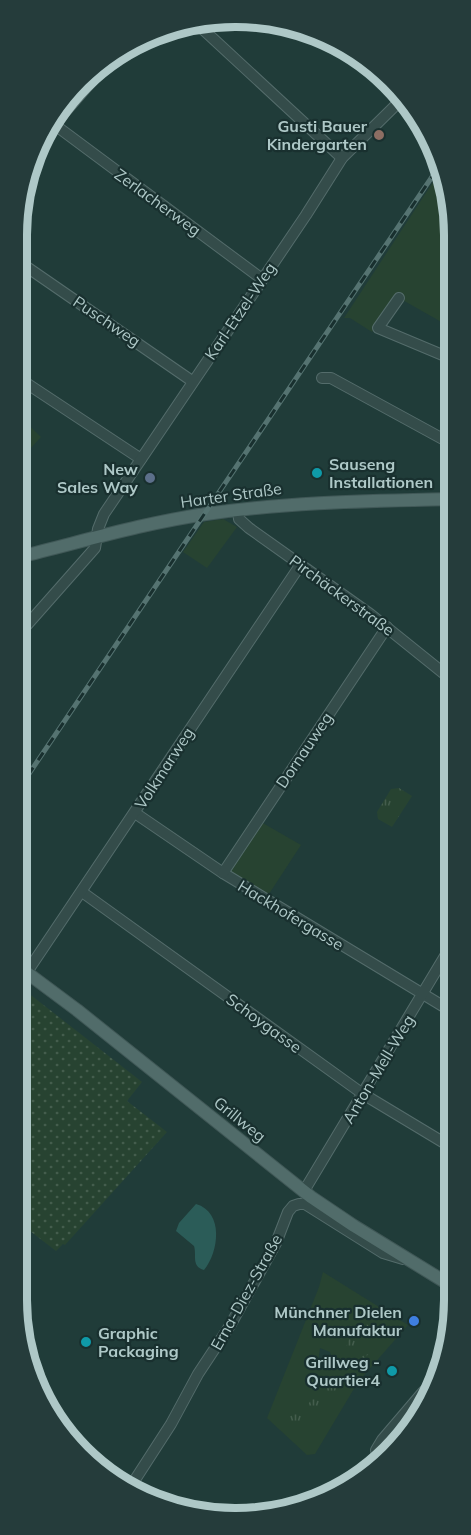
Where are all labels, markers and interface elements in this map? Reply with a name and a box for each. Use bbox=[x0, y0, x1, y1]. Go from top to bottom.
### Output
place label: Gusti Bauer Kindergarten bbox=[267, 116, 368, 154]
marker: Gusti Bauer Kindergarten bbox=[372, 128, 386, 142]
street label: Zerlacherweg bbox=[111, 164, 205, 240]
street label: Karl-Etzel-Weg bbox=[200, 259, 280, 363]
street label: Puschweg bbox=[70, 291, 144, 351]
place label: Sauseng Installationen bbox=[329, 454, 433, 492]
place label: New Sales Way bbox=[57, 459, 138, 497]
marker: Sauseng Installationen bbox=[310, 466, 324, 480]
marker: New Sales Way bbox=[143, 471, 157, 485]
street label: Harter Straße bbox=[179, 478, 283, 512]
street label: Pirchäckerstraße bbox=[286, 550, 398, 640]
street label: Dornauweg bbox=[271, 708, 337, 792]
street label: Volkmarweg bbox=[130, 723, 198, 813]
street label: Hackhofergasse bbox=[234, 876, 348, 954]
street label: Schoygasse bbox=[222, 989, 306, 1057]
street label: Anton-Mell-Weg bbox=[338, 1011, 418, 1127]
street label: Grillweg bbox=[210, 1092, 270, 1146]
street label: Erna-Diez-Straße bbox=[206, 1231, 286, 1353]
place label: Münchner Dielen Manufaktur bbox=[274, 1302, 403, 1340]
marker: Münchner Dielen Manufaktur bbox=[407, 1314, 421, 1328]
place label: Graphic Packaging bbox=[98, 1323, 179, 1361]
marker: Graphic Packaging bbox=[79, 1335, 93, 1349]
place label: Grillweg - Quartier4 bbox=[305, 1352, 380, 1390]
marker: Grillweg - Quartier4 bbox=[385, 1364, 399, 1378]

